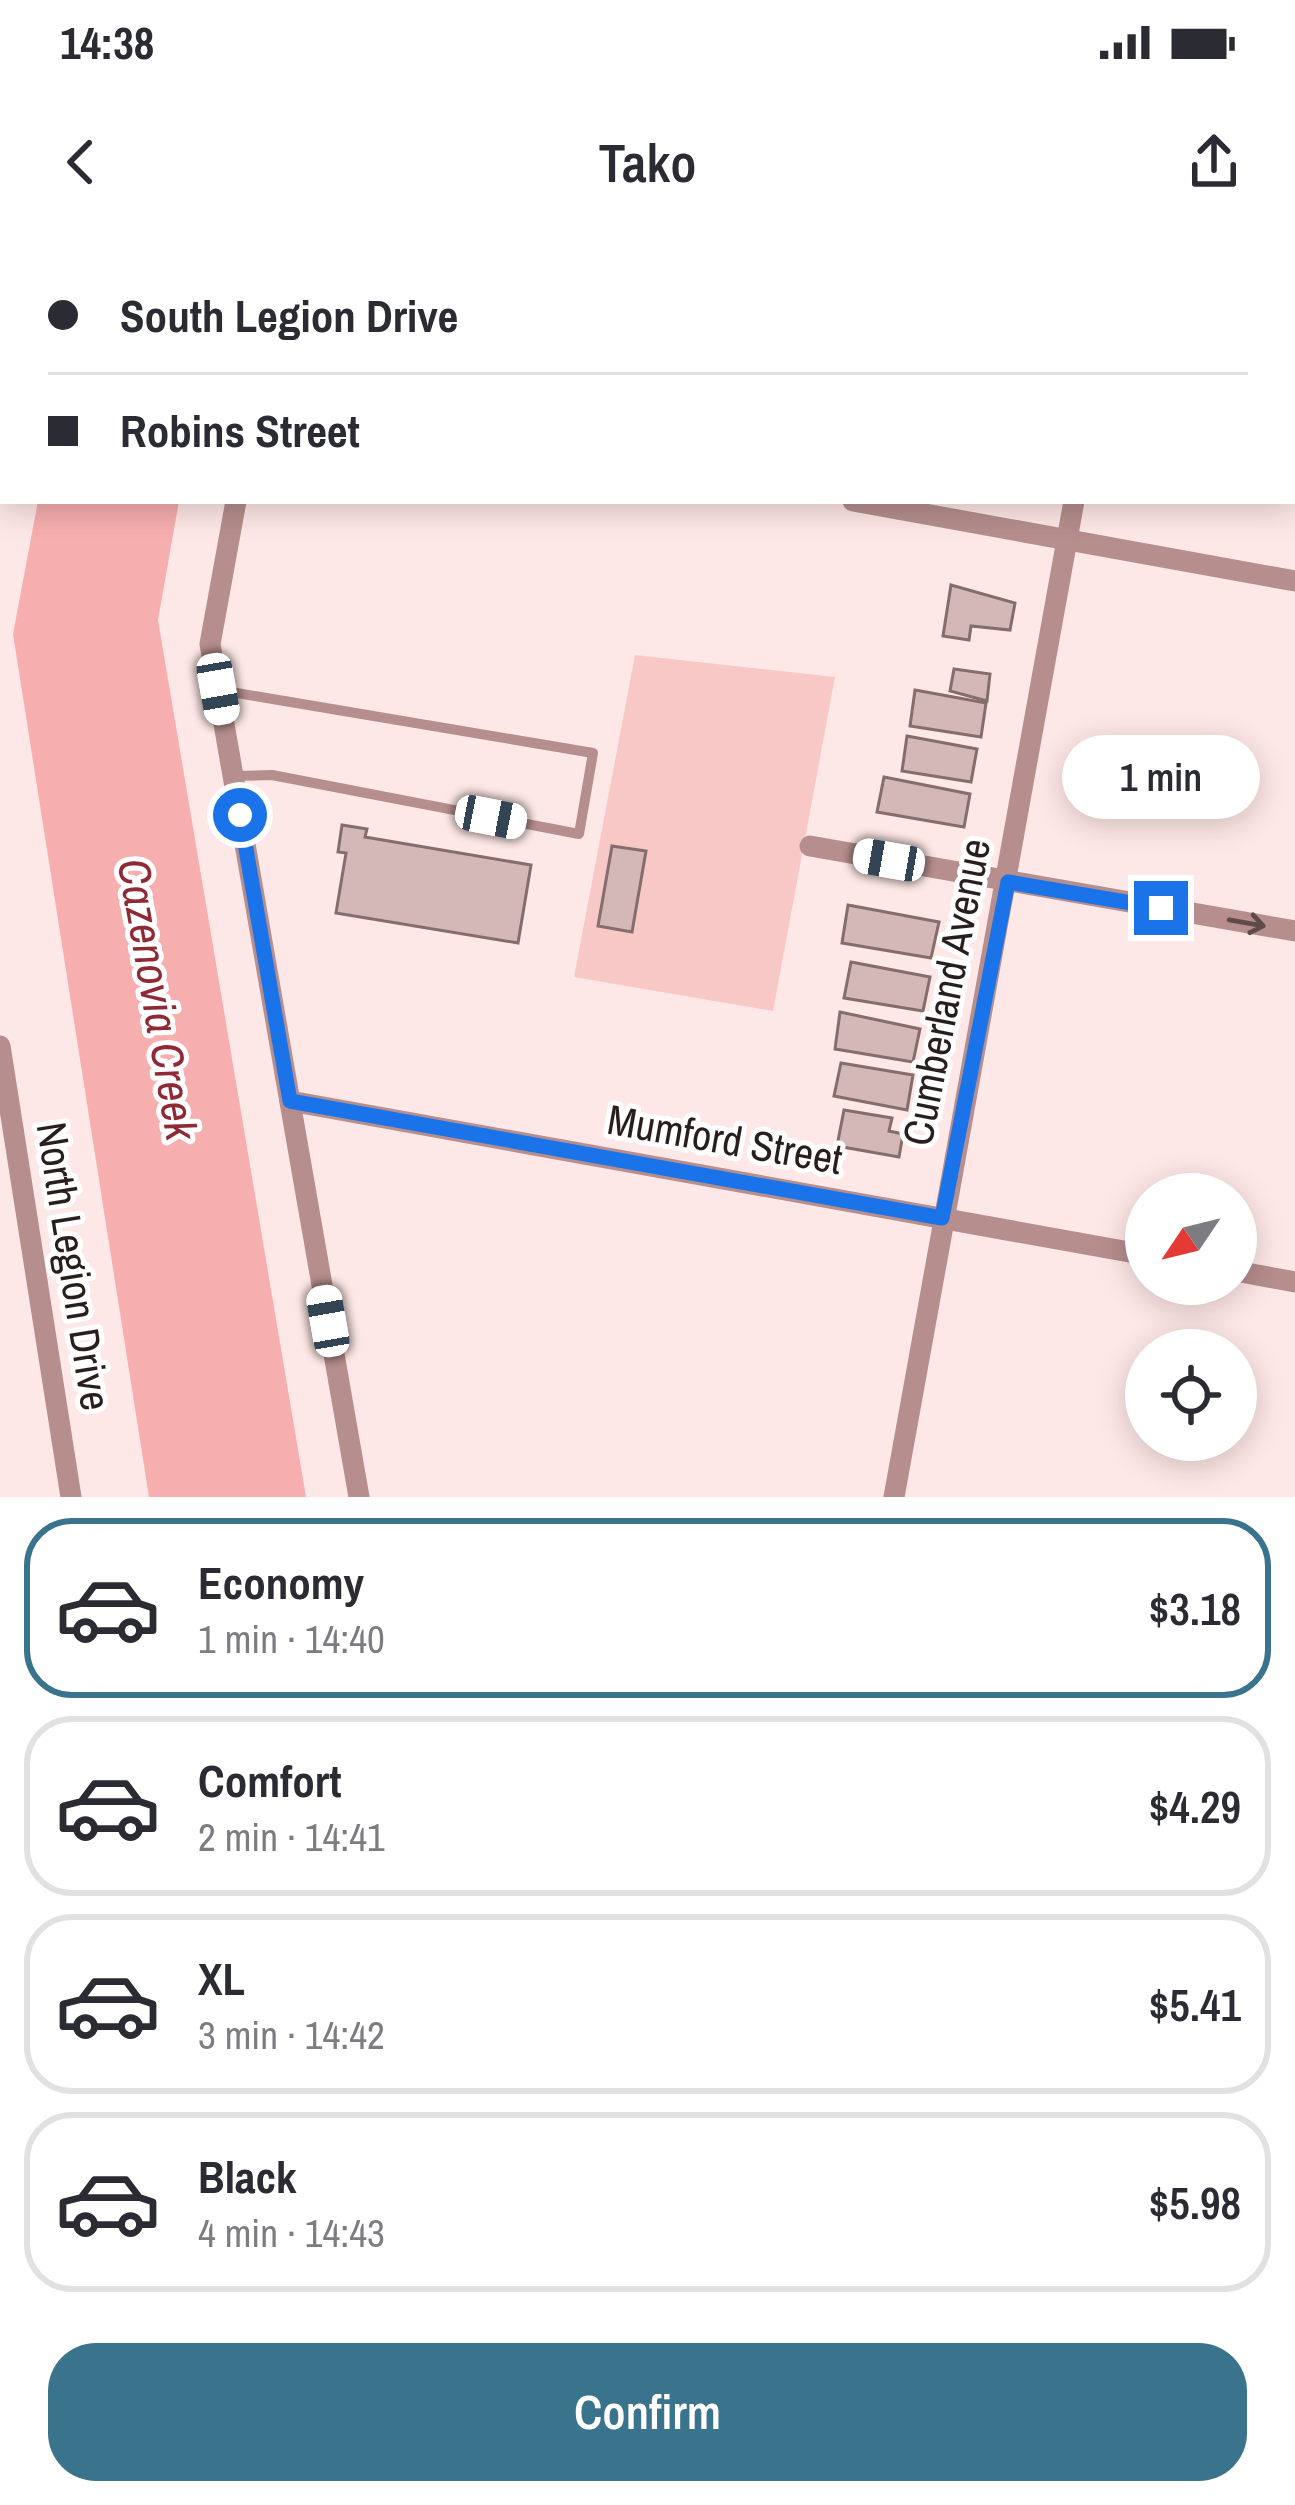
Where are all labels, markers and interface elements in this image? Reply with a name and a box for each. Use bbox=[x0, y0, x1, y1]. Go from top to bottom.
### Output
text: 14:38 bbox=[60, 12, 154, 73]
text: Tako bbox=[598, 126, 697, 199]
icon: back bbox=[48, 129, 114, 195]
icon: share bbox=[1181, 129, 1247, 195]
text: South Legion Drive bbox=[120, 285, 458, 346]
text: Robins Street bbox=[120, 400, 360, 461]
car bbox=[194, 650, 242, 728]
callout: 1 min bbox=[1062, 734, 1260, 818]
text: 1 min bbox=[1120, 751, 1202, 803]
route start bbox=[213, 788, 267, 842]
car bbox=[452, 792, 530, 842]
street label: Cumberland Avenue bbox=[889, 834, 1003, 1150]
car bbox=[850, 836, 928, 884]
water label: Cazenovia Creek bbox=[104, 853, 214, 1146]
route end bbox=[1134, 881, 1188, 935]
one-way arrow bbox=[1227, 912, 1266, 935]
street label: Mumford Street bbox=[603, 1091, 847, 1187]
street label: North Legion Drive bbox=[24, 1118, 124, 1414]
north arrow bbox=[1125, 1173, 1257, 1305]
map controls bbox=[1125, 1173, 1257, 1461]
car bbox=[304, 1282, 352, 1360]
button: locate bbox=[1125, 1329, 1257, 1461]
text: Economy bbox=[198, 1552, 364, 1613]
icon: car bbox=[54, 1554, 162, 1662]
text: $3.18 bbox=[1149, 1578, 1241, 1639]
text: 1 min · 14:40 bbox=[198, 1613, 385, 1665]
text: Comfort bbox=[198, 1750, 341, 1811]
icon: car bbox=[54, 1752, 162, 1860]
text: $4.29 bbox=[1149, 1776, 1241, 1837]
text: 2 min · 14:41 bbox=[198, 1811, 385, 1863]
text: XL bbox=[198, 1948, 245, 2009]
icon: car bbox=[54, 1950, 162, 2058]
text: $5.41 bbox=[1149, 1974, 1241, 2035]
text: 3 min · 14:42 bbox=[198, 2009, 385, 2061]
text: Black bbox=[198, 2146, 296, 2207]
icon: car bbox=[54, 2148, 162, 2256]
text: $5.98 bbox=[1149, 2172, 1241, 2233]
text: 4 min · 14:43 bbox=[198, 2207, 385, 2259]
button: Confirm bbox=[48, 2343, 1247, 2481]

